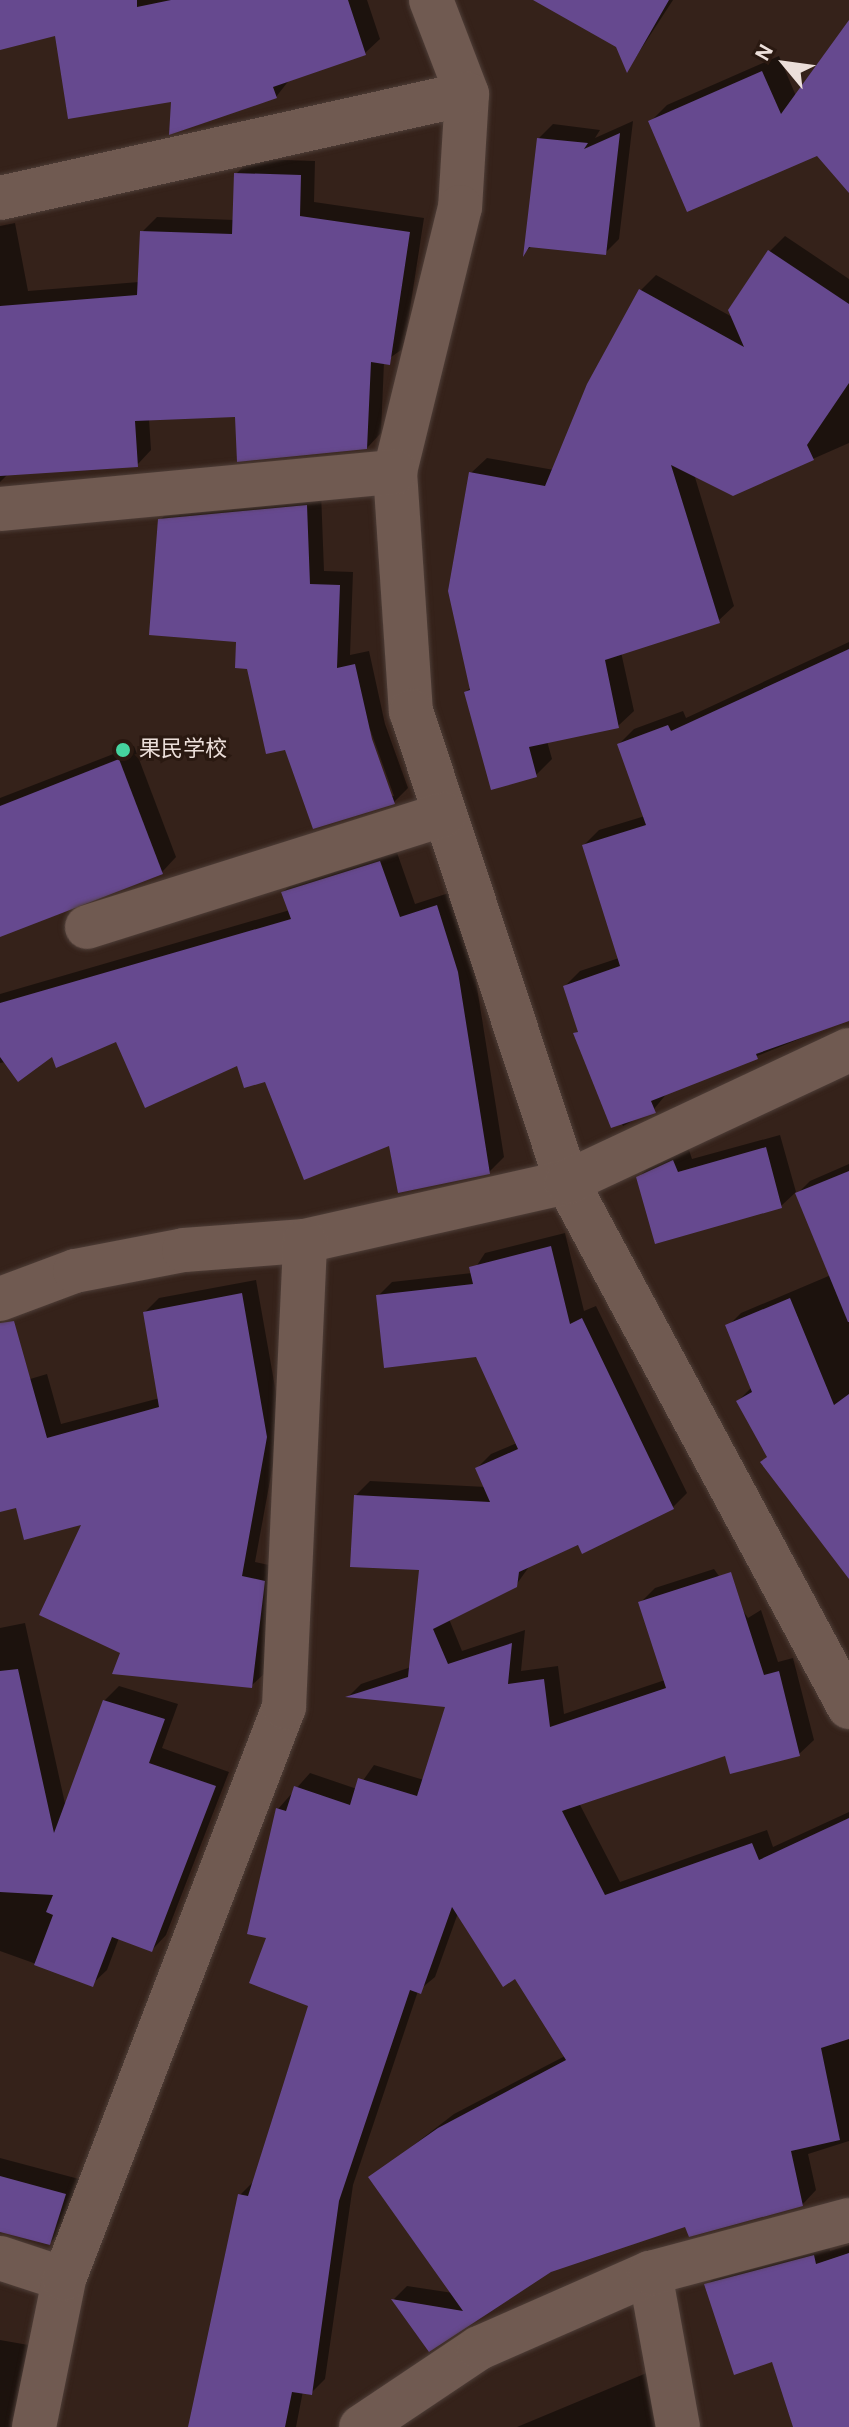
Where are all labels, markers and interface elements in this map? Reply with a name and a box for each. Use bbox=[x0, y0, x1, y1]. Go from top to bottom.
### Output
north arrow bbox=[745, 24, 825, 104]
text: N bbox=[751, 40, 777, 64]
place label: 果民学校 bbox=[139, 737, 227, 763]
marker: 果民学校 bbox=[114, 741, 132, 759]

